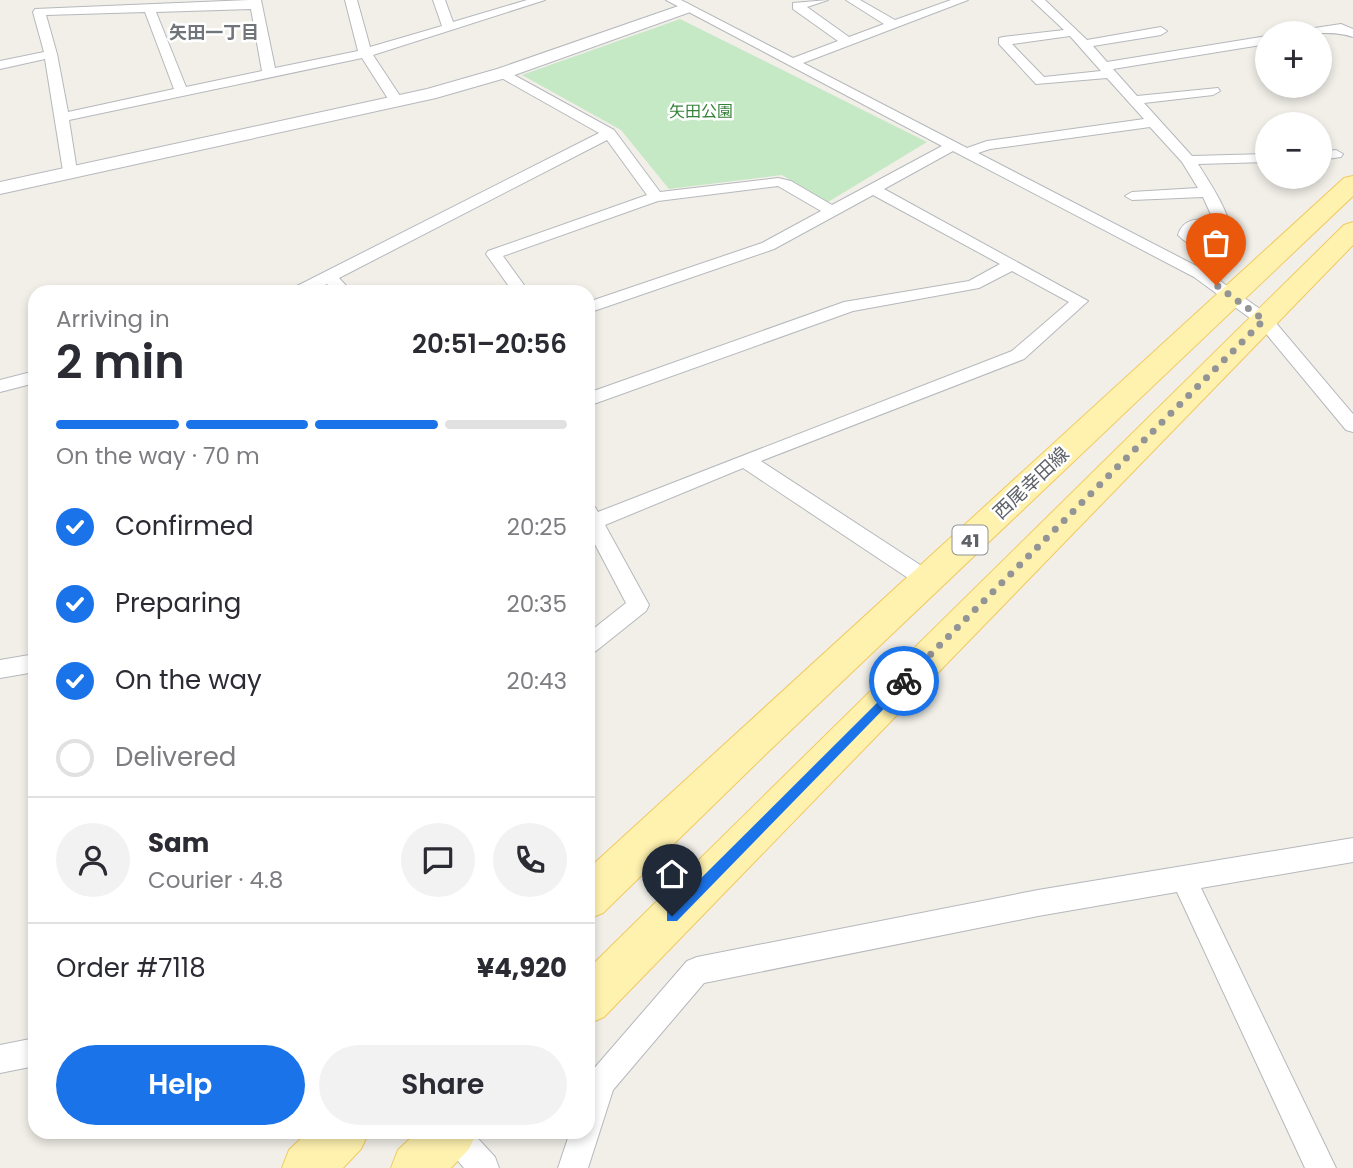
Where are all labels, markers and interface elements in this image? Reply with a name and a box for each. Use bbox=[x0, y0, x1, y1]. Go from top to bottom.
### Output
district label: 矢田一丁目 bbox=[169, 20, 259, 45]
map controls bbox=[1255, 21, 1332, 189]
button: + bbox=[1255, 21, 1332, 98]
park label: 矢田公園 bbox=[669, 100, 733, 123]
button: − bbox=[1255, 112, 1332, 189]
pin bbox=[1186, 213, 1246, 285]
icon: bag bbox=[1197, 224, 1235, 262]
text: Arriving in bbox=[56, 303, 170, 335]
text: 20:51–20:56 bbox=[412, 326, 567, 362]
text: 2 min bbox=[56, 330, 185, 394]
text: On the way · 70 m bbox=[56, 440, 260, 472]
street label: 西尾幸田線 bbox=[987, 441, 1075, 525]
icon: check bbox=[56, 508, 94, 546]
text: Confirmed bbox=[115, 508, 253, 544]
text: 20:25 bbox=[507, 511, 567, 543]
road number: 41 bbox=[953, 526, 988, 554]
icon: check bbox=[56, 585, 94, 623]
text: Preparing bbox=[115, 585, 241, 621]
text: 20:35 bbox=[506, 588, 567, 620]
courier bbox=[869, 646, 939, 716]
icon: check bbox=[56, 662, 94, 700]
text: On the way bbox=[115, 662, 262, 698]
icon: bike bbox=[885, 662, 923, 700]
text: 20:43 bbox=[506, 665, 567, 697]
text: Delivered bbox=[115, 739, 236, 775]
button: person bbox=[56, 823, 130, 897]
button: chat bbox=[401, 823, 475, 897]
button: phone bbox=[493, 823, 567, 897]
text: Sam bbox=[148, 825, 209, 861]
pin bbox=[642, 844, 702, 916]
icon: home bbox=[653, 855, 691, 893]
text: Courier · 4.8 bbox=[148, 864, 283, 896]
text: Order #7118 bbox=[56, 950, 206, 986]
text: ¥4,920 bbox=[477, 950, 567, 986]
button: Help bbox=[56, 1045, 305, 1125]
button: Share bbox=[319, 1045, 567, 1125]

